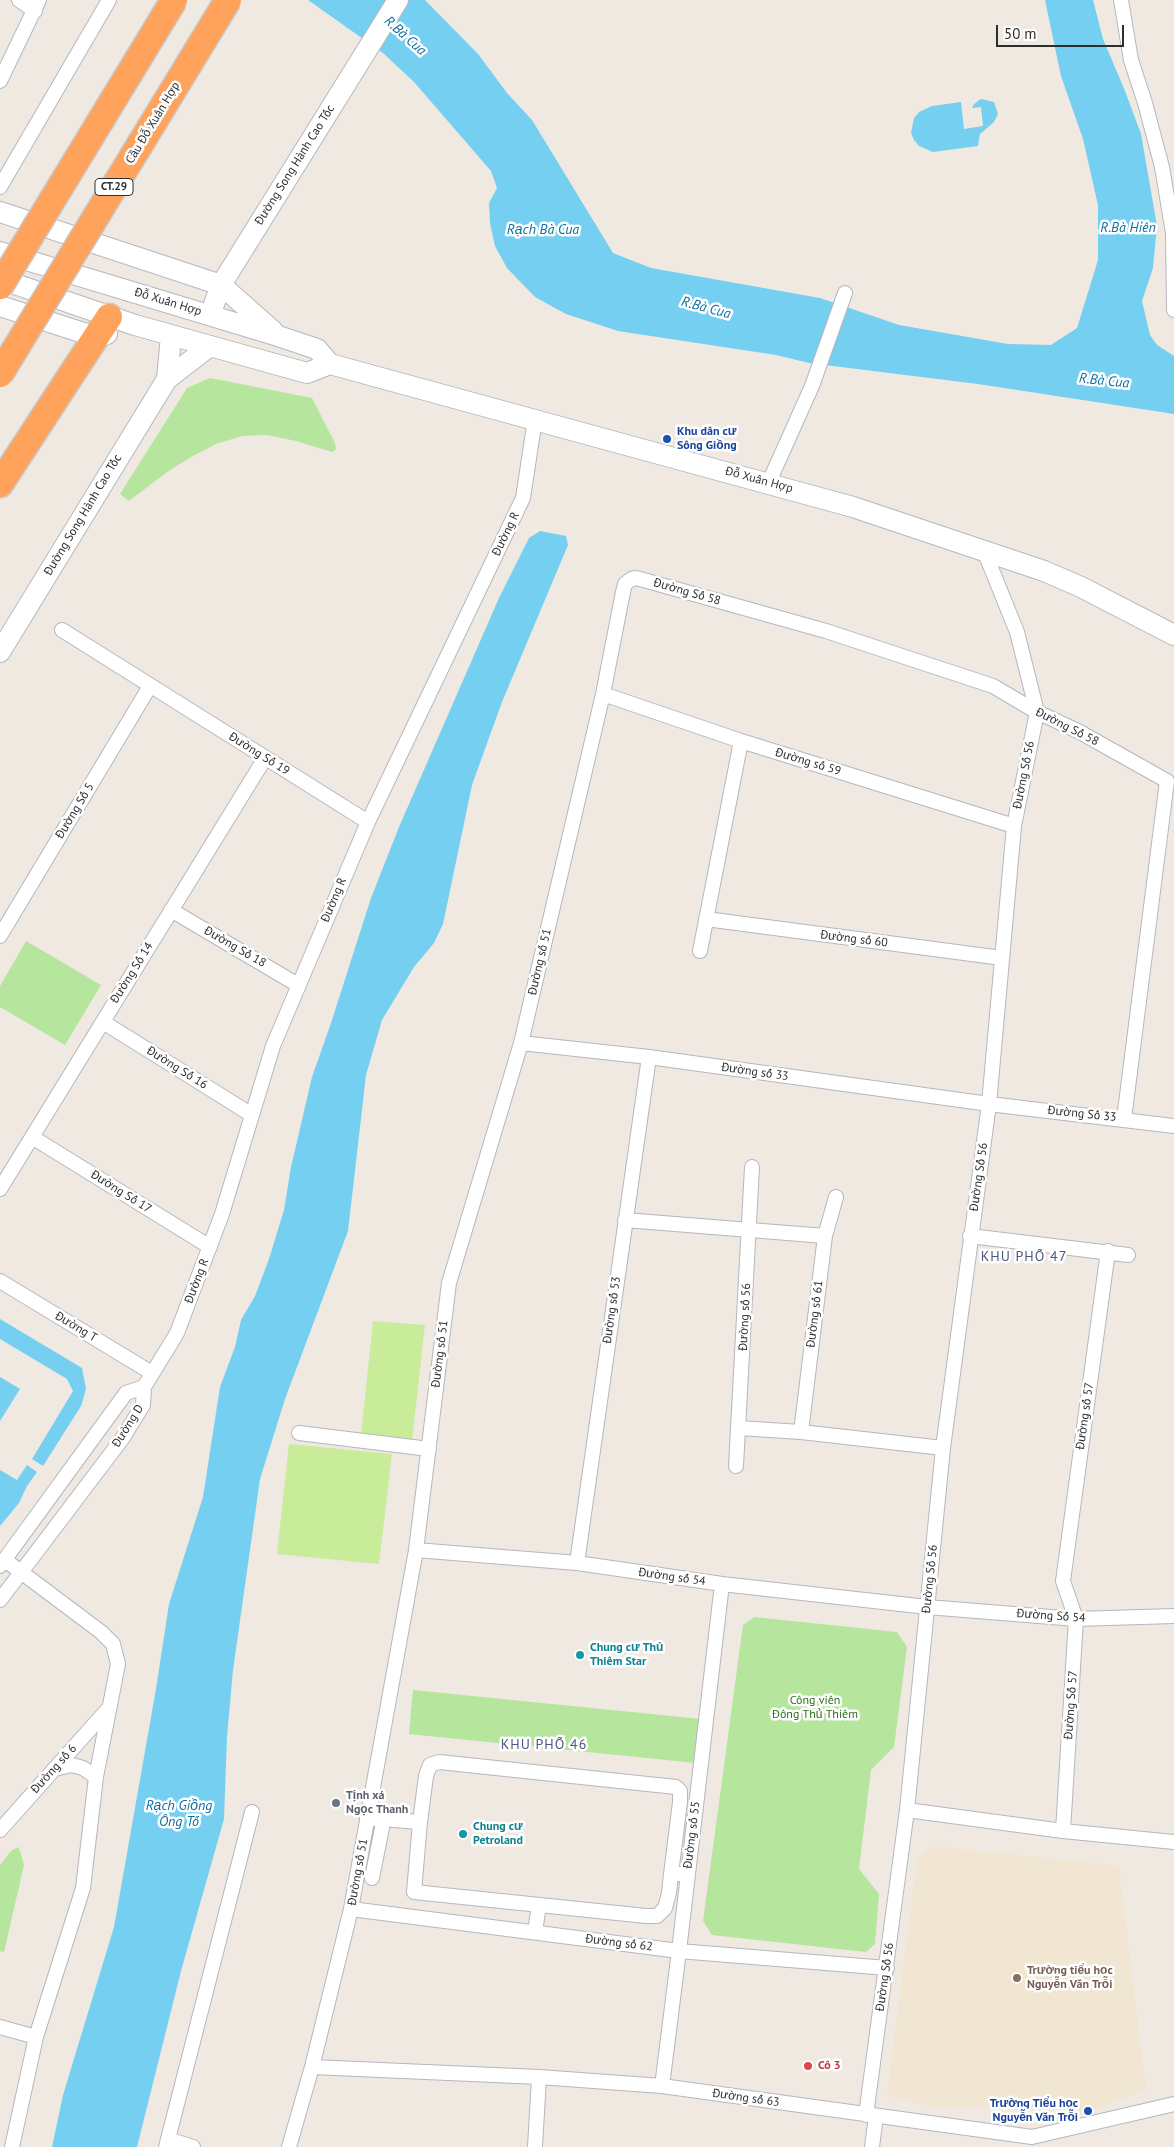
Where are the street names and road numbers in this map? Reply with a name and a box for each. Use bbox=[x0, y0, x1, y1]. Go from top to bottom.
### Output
street label: Cầu Đỗ Xuân Hợp bbox=[123, 80, 183, 166]
street label: Đường Song Hành Cao Tốc bbox=[252, 102, 338, 228]
road number: CT.29 bbox=[95, 178, 133, 196]
street label: Đỗ Xuân Hợp bbox=[133, 285, 203, 319]
street label: Đường Song Hành Cao Tốc bbox=[41, 452, 125, 578]
street label: Đỗ Xuân Hợp bbox=[724, 464, 794, 496]
street label: Đường R bbox=[489, 510, 523, 558]
street label: Đường Số 58 bbox=[652, 576, 722, 608]
street label: Đường Số 58 bbox=[1033, 705, 1101, 749]
street label: Đường Số 19 bbox=[226, 730, 292, 778]
street label: Đường Số 56 bbox=[1010, 740, 1038, 810]
street label: Đường số 59 bbox=[773, 745, 843, 779]
street label: Đường Số 5 bbox=[53, 780, 97, 842]
street label: Đường R bbox=[318, 875, 350, 925]
street label: Đường Số 18 bbox=[201, 923, 269, 971]
street label: Đường số 51 bbox=[525, 927, 555, 997]
street label: Đường số 60 bbox=[819, 928, 889, 950]
street label: Đường Số 14 bbox=[108, 940, 156, 1006]
street label: Đường Số 16 bbox=[144, 1044, 210, 1092]
street label: Đường số 33 bbox=[720, 1060, 790, 1084]
street label: Đường Số 33 bbox=[1047, 1103, 1117, 1125]
street label: Đường Số 56 bbox=[967, 1142, 991, 1212]
street label: Đường Số 17 bbox=[88, 1168, 154, 1216]
street label: Đường R bbox=[182, 1256, 212, 1306]
street label: Đường số 53 bbox=[600, 1275, 624, 1345]
street label: Đường số 61 bbox=[804, 1279, 826, 1349]
street label: Đường số 56 bbox=[736, 1283, 754, 1351]
street label: Đường T bbox=[52, 1309, 100, 1345]
street label: Đường số 51 bbox=[429, 1319, 451, 1389]
street label: Đường số 57 bbox=[1073, 1381, 1097, 1451]
street label: Đường D bbox=[109, 1402, 147, 1450]
street label: Đường Số 56 bbox=[919, 1544, 941, 1614]
street label: Đường số 54 bbox=[637, 1565, 707, 1589]
street label: Đường Số 54 bbox=[1016, 1606, 1086, 1626]
street label: Đường Số 57 bbox=[1061, 1670, 1081, 1740]
street label: Đường số 6 bbox=[28, 1741, 80, 1797]
street label: Đường số 55 bbox=[681, 1800, 703, 1870]
street label: Đường số 51 bbox=[345, 1837, 371, 1907]
street label: Đường số 62 bbox=[584, 1932, 654, 1954]
street label: Đường Số 56 bbox=[873, 1942, 897, 2012]
street label: Đường số 63 bbox=[711, 2086, 781, 2110]

